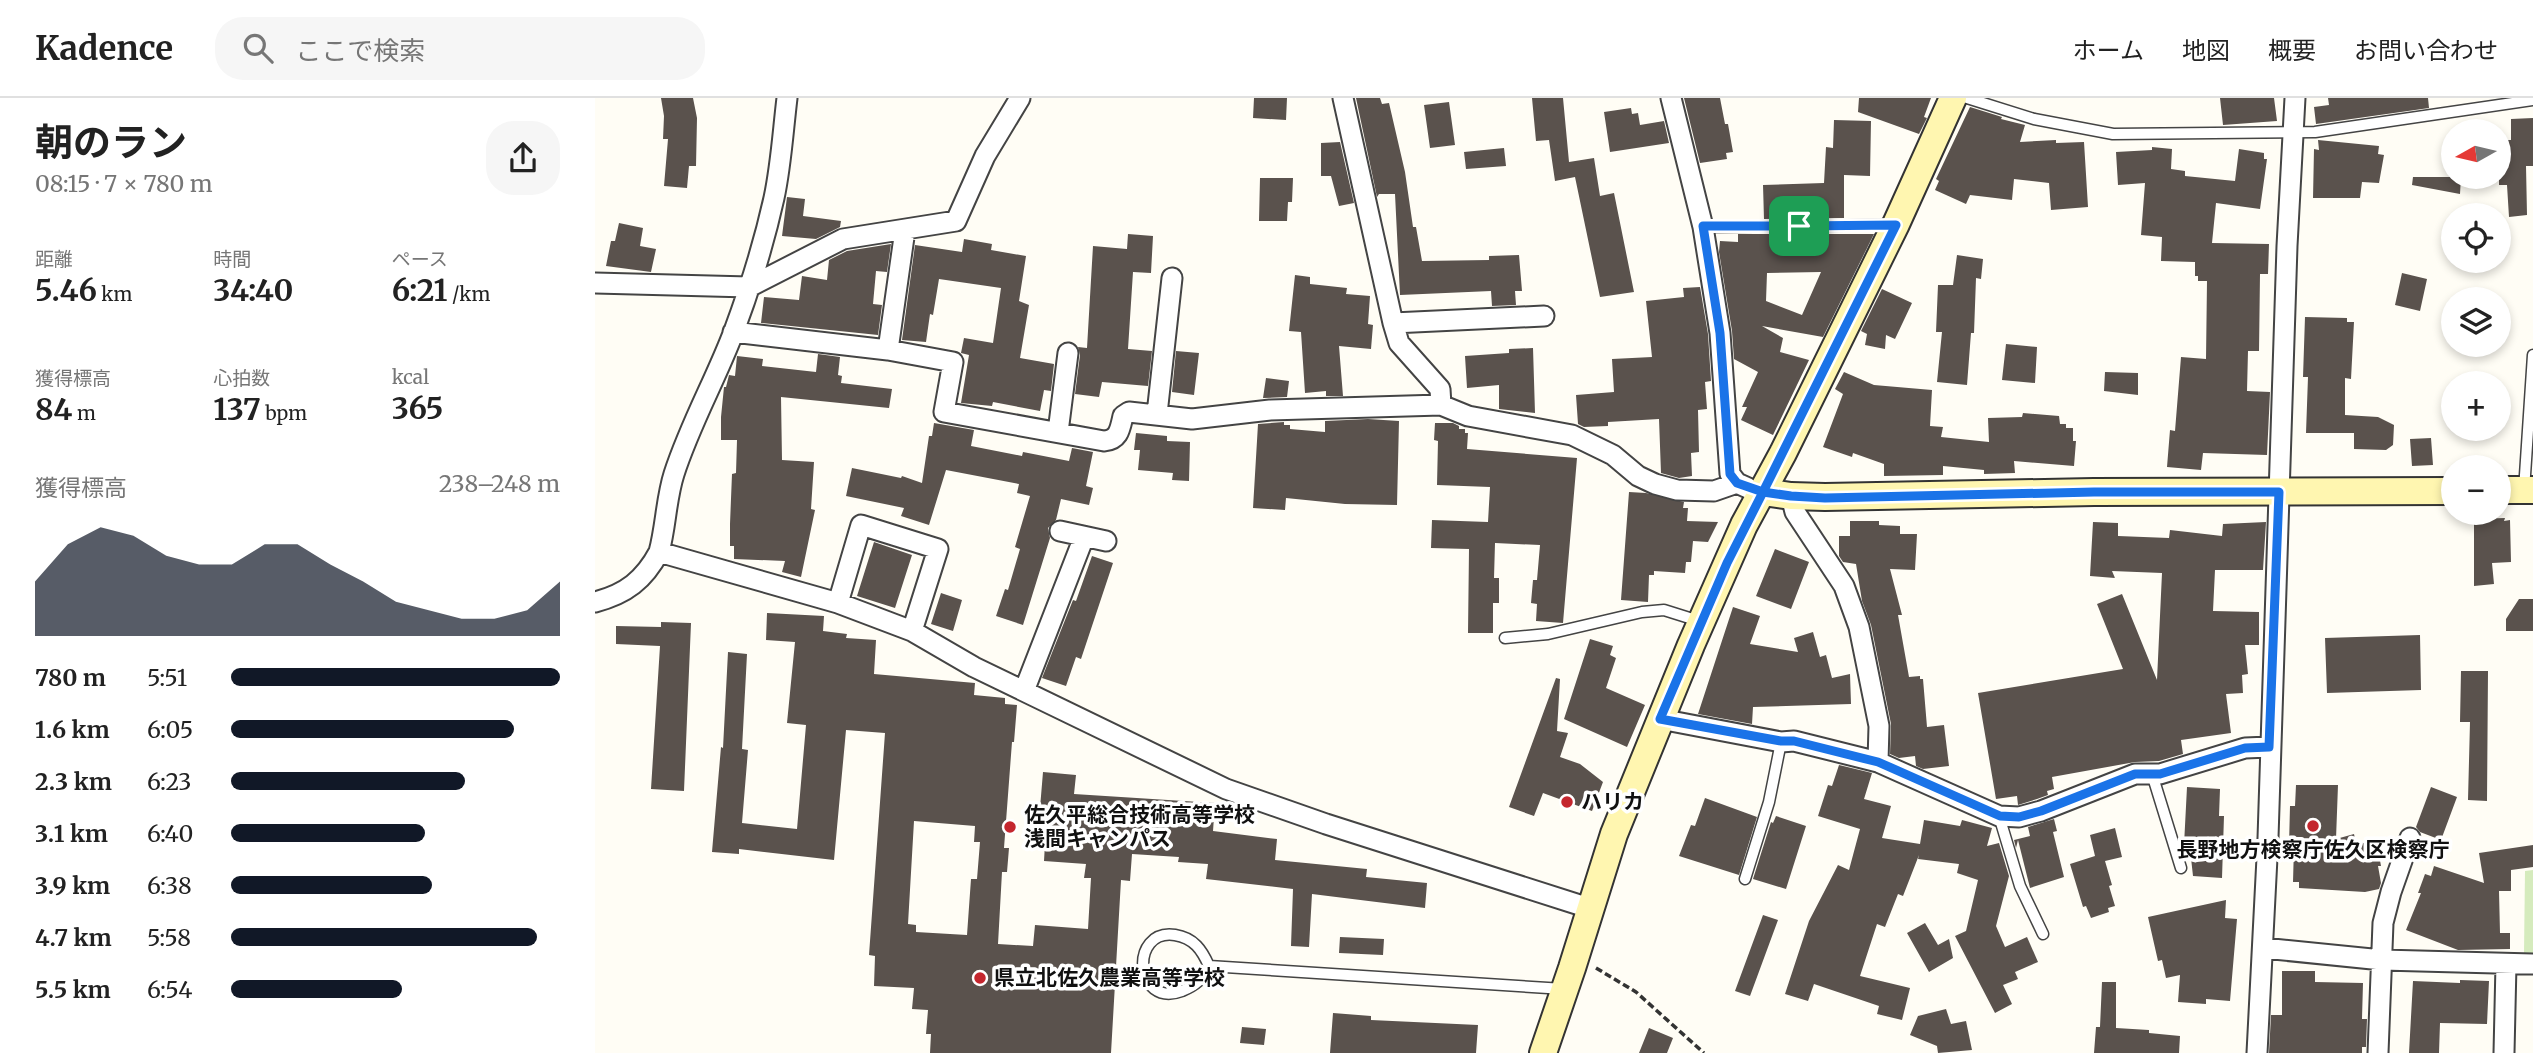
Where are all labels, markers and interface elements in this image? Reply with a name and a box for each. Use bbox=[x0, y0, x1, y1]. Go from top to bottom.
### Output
search box bbox=[215, 17, 705, 80]
text: Kadence bbox=[35, 28, 173, 69]
icon: search bbox=[239, 29, 277, 67]
text: ここで検索 bbox=[295, 34, 425, 67]
text: ホーム bbox=[2073, 35, 2144, 66]
text: 地図 bbox=[2182, 35, 2230, 66]
text: 概要 bbox=[2268, 35, 2316, 66]
text: お問い合わせ bbox=[2354, 35, 2498, 66]
text: 朝のラン bbox=[35, 119, 187, 166]
north arrow bbox=[2441, 119, 2511, 189]
map controls bbox=[2441, 119, 2511, 525]
button: share bbox=[486, 121, 560, 195]
text: 08:15 · 7 × 780 m bbox=[35, 169, 213, 198]
pin bbox=[1769, 196, 1829, 256]
button: locate bbox=[2441, 203, 2511, 273]
icon: arrive bbox=[1780, 207, 1818, 245]
text: 距離 bbox=[35, 247, 73, 271]
text: 時間 bbox=[213, 247, 251, 271]
text: ペース bbox=[392, 247, 448, 271]
text: 5.46 bbox=[35, 271, 97, 309]
text: 34:40 bbox=[213, 271, 293, 309]
text: 6:21 bbox=[392, 271, 448, 309]
text: km bbox=[97, 282, 132, 306]
text: /km bbox=[448, 282, 490, 306]
button: layers bbox=[2441, 287, 2511, 357]
text: kcal bbox=[392, 365, 429, 389]
text: 獲得標高 bbox=[35, 366, 111, 390]
text: 心拍数 bbox=[213, 366, 270, 390]
button: + bbox=[2441, 371, 2511, 441]
text: 365 bbox=[392, 389, 443, 427]
text: 84 bbox=[35, 390, 72, 428]
text: 137 bbox=[213, 390, 261, 428]
text: m bbox=[72, 401, 96, 425]
text: bpm bbox=[261, 401, 307, 425]
button: − bbox=[2441, 455, 2511, 525]
text: 238–248 m bbox=[439, 469, 560, 498]
text: 獲得標高 bbox=[35, 473, 127, 502]
text: 780 m bbox=[35, 663, 106, 692]
text: 5:51 bbox=[147, 663, 187, 692]
text: 1.6 km bbox=[35, 715, 110, 744]
text: 6:05 bbox=[147, 715, 193, 744]
text: 2.3 km bbox=[35, 767, 112, 796]
text: 6:23 bbox=[147, 767, 191, 796]
place label: ハリカ bbox=[1581, 788, 1644, 815]
marker: ハリカ bbox=[1559, 794, 1575, 810]
place label: 佐久平総合技術高等学校 浅間キャンパス bbox=[1024, 801, 1255, 852]
marker: 長野地方検察庁佐久区検察庁 bbox=[2305, 818, 2321, 834]
text: 3.1 km bbox=[35, 819, 108, 848]
text: 6:40 bbox=[147, 819, 193, 848]
marker: 佐久平総合技術高等学校 浅間キャンパス bbox=[1002, 819, 1018, 835]
place label: 長野地方検察庁佐久区検察庁 bbox=[2177, 836, 2450, 863]
text: 3.9 km bbox=[35, 871, 110, 900]
text: 6:38 bbox=[147, 871, 192, 900]
text: 4.7 km bbox=[35, 923, 112, 952]
text: 5:58 bbox=[147, 923, 191, 952]
place label: 県立北佐久農業高等学校 bbox=[994, 964, 1225, 991]
marker: 県立北佐久農業高等学校 bbox=[972, 970, 988, 986]
text: 5.5 km bbox=[35, 975, 111, 1004]
text: 6:54 bbox=[147, 975, 192, 1004]

